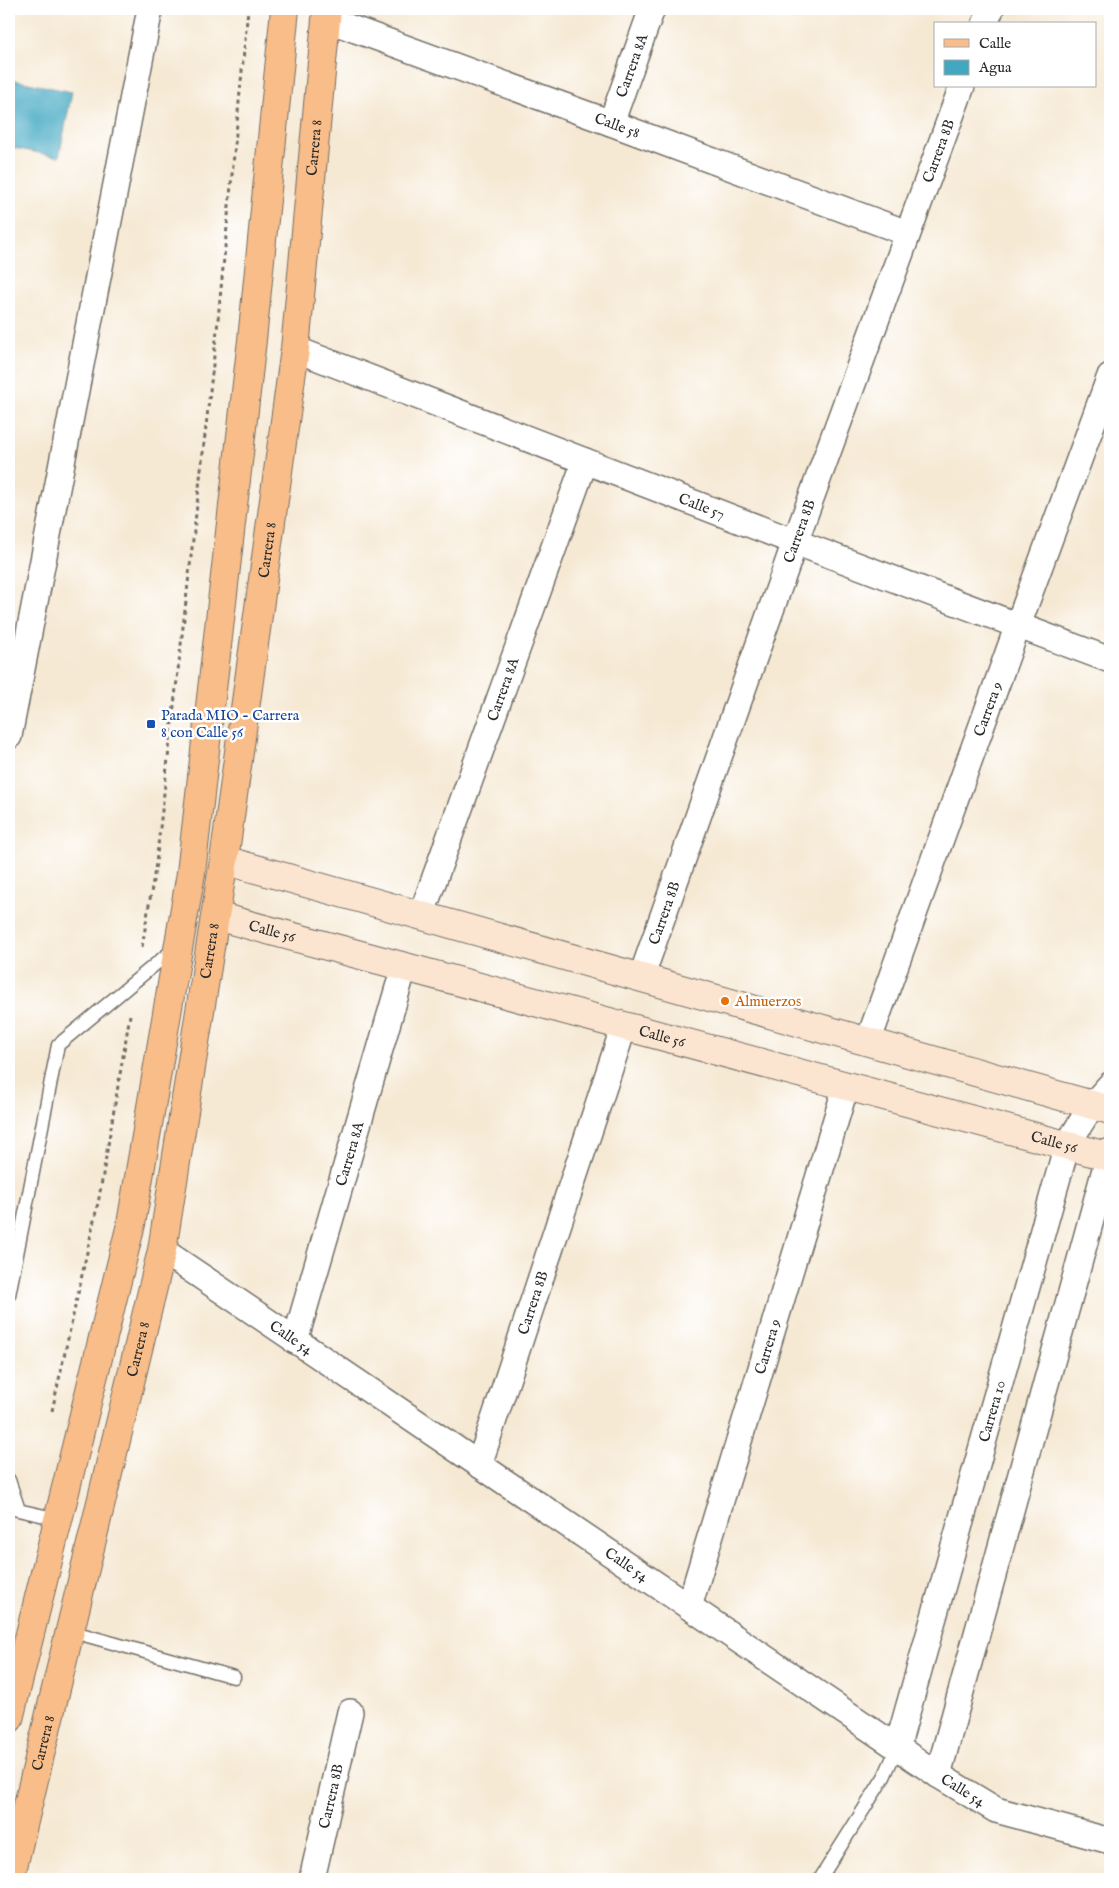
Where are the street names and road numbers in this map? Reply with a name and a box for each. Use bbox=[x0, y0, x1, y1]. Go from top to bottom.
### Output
street label: Carrera 8A bbox=[612, 30, 653, 100]
street label: Calle 58 bbox=[592, 109, 642, 143]
street label: Carrera 8B bbox=[918, 117, 959, 185]
street label: Carrera 8 bbox=[302, 119, 327, 177]
street label: Calle 57 bbox=[676, 489, 727, 524]
street label: Carrera 8B bbox=[779, 497, 820, 566]
street label: Carrera 8 bbox=[254, 521, 281, 579]
street label: Carrera 8A bbox=[483, 654, 524, 724]
street label: Carrera 9 bbox=[970, 679, 1007, 739]
street label: Carrera 8B bbox=[644, 879, 684, 948]
street label: Calle 56 bbox=[247, 916, 298, 947]
street label: Carrera 8 bbox=[196, 922, 224, 980]
street label: Calle 56 bbox=[637, 1021, 688, 1052]
street label: Carrera 8A bbox=[332, 1119, 369, 1188]
street label: Calle 56 bbox=[1029, 1127, 1080, 1158]
street label: Carrera 8B bbox=[514, 1268, 553, 1337]
street label: Calle 54 bbox=[266, 1316, 317, 1360]
street label: Carrera 9 bbox=[751, 1317, 785, 1377]
street label: Carrera 8 bbox=[123, 1320, 154, 1379]
street label: Carrera 10 bbox=[975, 1378, 1010, 1444]
street label: Calle 54 bbox=[601, 1543, 652, 1587]
street label: Carrera 8 bbox=[28, 1713, 59, 1773]
street label: Carrera 8B bbox=[315, 1762, 348, 1831]
street label: Calle 54 bbox=[937, 1770, 989, 1811]

